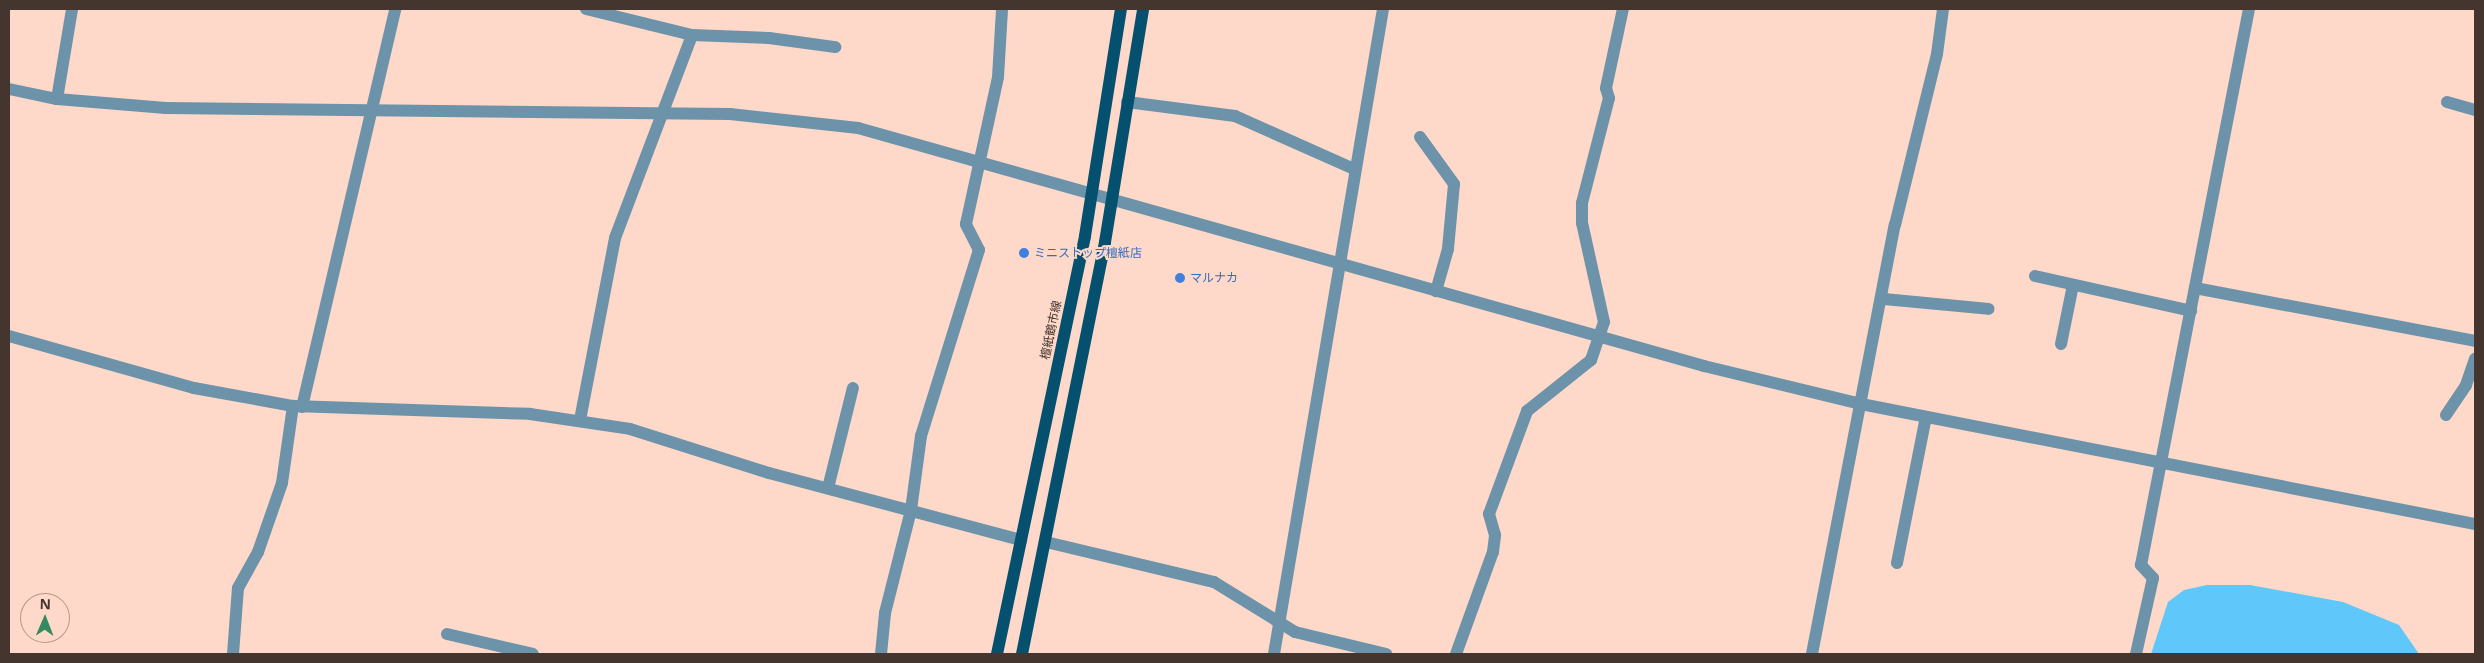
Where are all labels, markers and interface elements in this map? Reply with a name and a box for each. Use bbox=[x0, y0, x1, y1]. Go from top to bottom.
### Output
place label: ミニストップ檀紙店 bbox=[1034, 246, 1142, 260]
marker: ミニストップ檀紙店 bbox=[1018, 247, 1030, 259]
place label: マルナカ bbox=[1190, 271, 1238, 285]
marker: マルナカ bbox=[1174, 272, 1186, 284]
street label: 檀紙鶴市線 bbox=[1038, 299, 1064, 361]
north arrow bbox=[20, 593, 70, 643]
text: N bbox=[39, 594, 51, 613]

